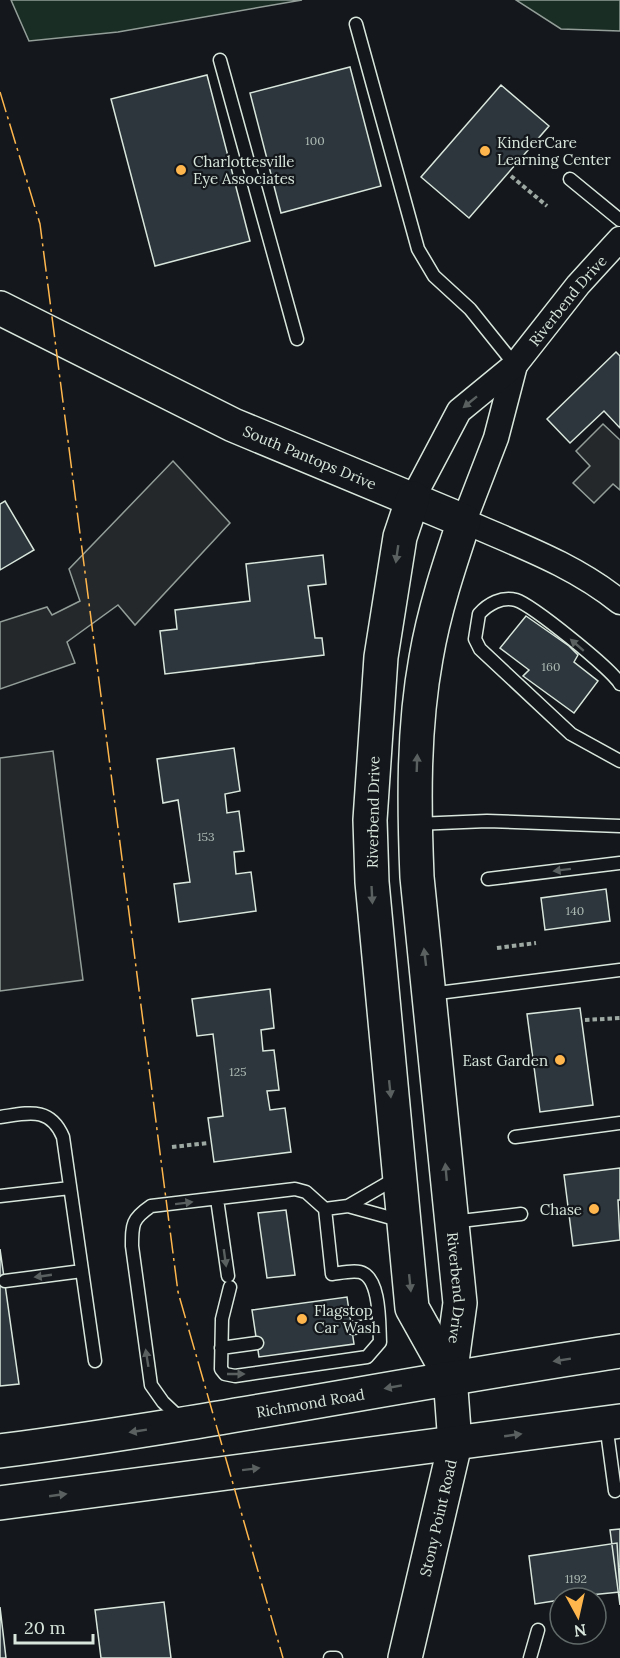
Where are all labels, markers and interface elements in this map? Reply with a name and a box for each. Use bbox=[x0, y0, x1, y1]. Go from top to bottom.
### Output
house number: 100 bbox=[305, 133, 325, 148]
place label: KinderCare Learning Center bbox=[497, 133, 611, 169]
marker: KinderCare Learning Center bbox=[478, 144, 492, 158]
place label: Charlottesville Eye Associates bbox=[193, 152, 295, 188]
marker: Charlottesville Eye Associates bbox=[174, 163, 188, 177]
street label: Riverbend Drive bbox=[524, 251, 610, 350]
one-way arrow bbox=[462, 396, 478, 409]
street label: South Pantops Drive bbox=[240, 421, 379, 493]
one-way arrow bbox=[393, 545, 402, 564]
one-way arrow bbox=[570, 639, 585, 652]
house number: 160 bbox=[542, 659, 560, 674]
one-way arrow bbox=[412, 753, 421, 772]
street label: Riverbend Drive bbox=[363, 756, 383, 868]
house number: 153 bbox=[197, 829, 215, 844]
one-way arrow bbox=[552, 865, 571, 875]
one-way arrow bbox=[368, 885, 377, 904]
house number: 140 bbox=[566, 903, 584, 918]
one-way arrow bbox=[420, 948, 430, 967]
place label: East Garden bbox=[462, 1051, 548, 1070]
marker: East Garden bbox=[553, 1053, 567, 1067]
house number: 125 bbox=[229, 1064, 247, 1079]
one-way arrow bbox=[385, 1079, 395, 1098]
one-way arrow bbox=[441, 1163, 451, 1182]
one-way arrow bbox=[175, 1198, 194, 1207]
place label: Chase bbox=[540, 1200, 582, 1219]
marker: Chase bbox=[587, 1202, 601, 1216]
street label: Riverbend Drive bbox=[443, 1231, 469, 1345]
one-way arrow bbox=[221, 1249, 230, 1268]
one-way arrow bbox=[34, 1272, 53, 1281]
one-way arrow bbox=[405, 1273, 415, 1292]
place label: Flagstop Car Wash bbox=[314, 1301, 381, 1337]
marker: Flagstop Car Wash bbox=[295, 1312, 309, 1326]
one-way arrow bbox=[142, 1349, 151, 1368]
one-way arrow bbox=[553, 1355, 572, 1364]
one-way arrow bbox=[226, 1369, 245, 1379]
one-way arrow bbox=[383, 1383, 402, 1392]
street label: Richmond Road bbox=[255, 1384, 366, 1421]
one-way arrow bbox=[129, 1426, 148, 1435]
one-way arrow bbox=[504, 1431, 523, 1440]
street label: Stony Point Road bbox=[415, 1458, 461, 1578]
one-way arrow bbox=[242, 1465, 261, 1474]
one-way arrow bbox=[49, 1490, 68, 1499]
house number: 1192 bbox=[565, 1571, 587, 1586]
north arrow bbox=[548, 1586, 608, 1646]
scale bar bbox=[15, 1607, 93, 1645]
text: 20 m bbox=[24, 1616, 66, 1639]
text: N bbox=[573, 1620, 588, 1642]

